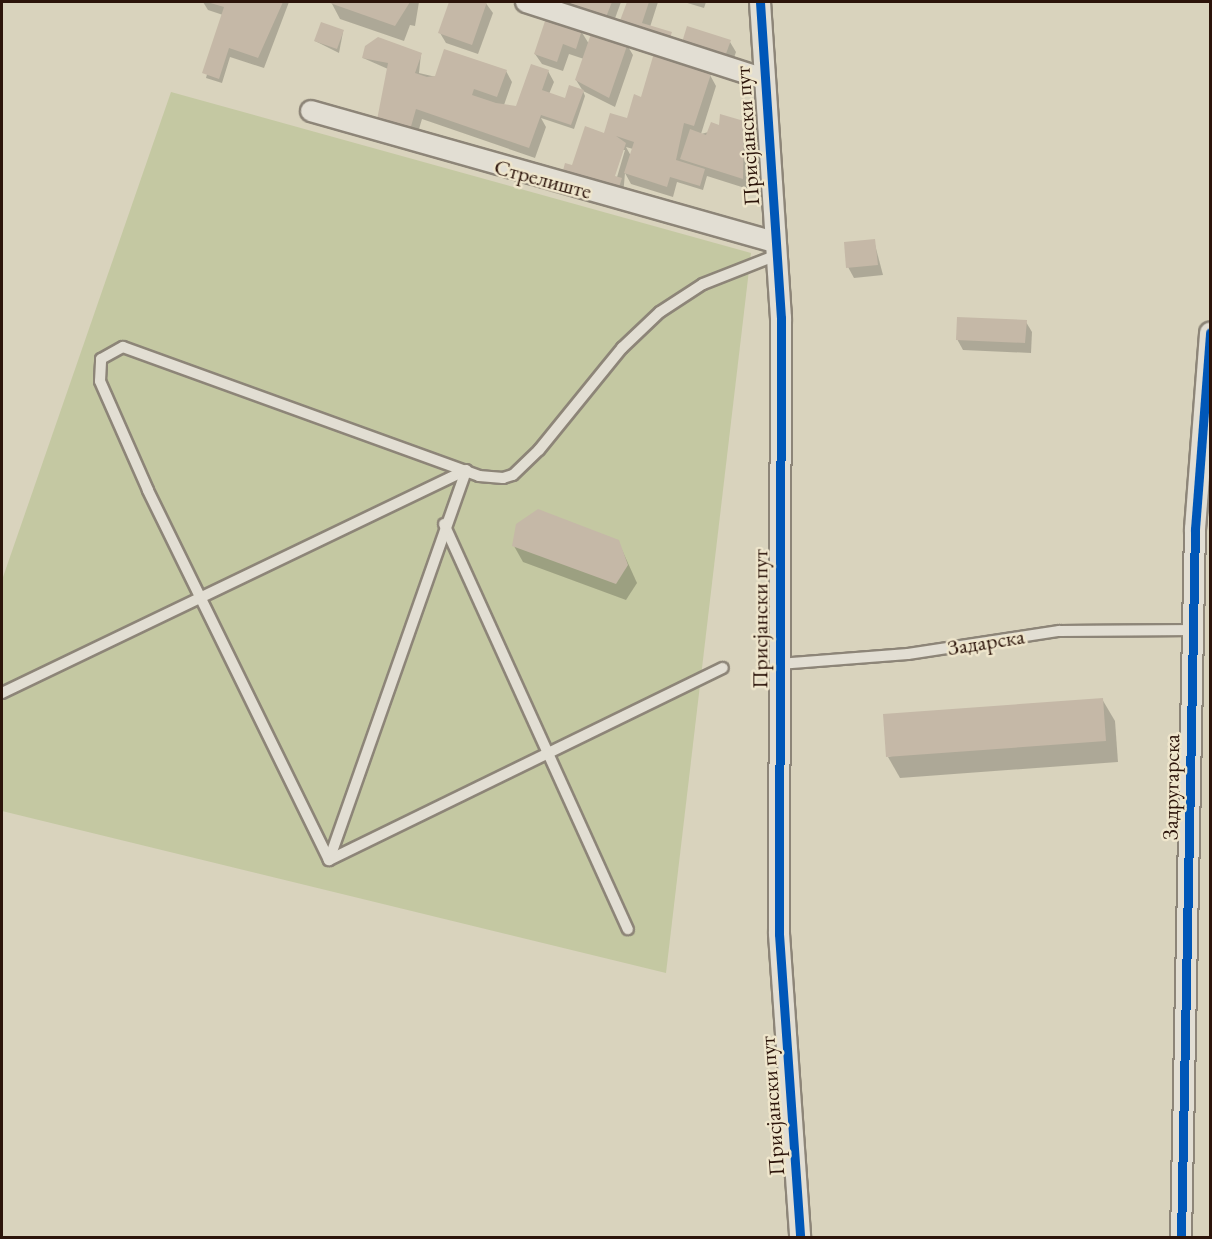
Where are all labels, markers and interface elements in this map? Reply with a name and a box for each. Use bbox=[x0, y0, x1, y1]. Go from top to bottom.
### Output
street label: Присјански пут bbox=[729, 65, 765, 207]
street label: Стрелиште bbox=[491, 153, 595, 205]
street label: Присјански пут bbox=[747, 549, 773, 689]
street label: Задарска bbox=[946, 623, 1026, 661]
street label: Задругарска bbox=[1157, 734, 1185, 840]
street label: Присјански пут bbox=[754, 1035, 790, 1177]

